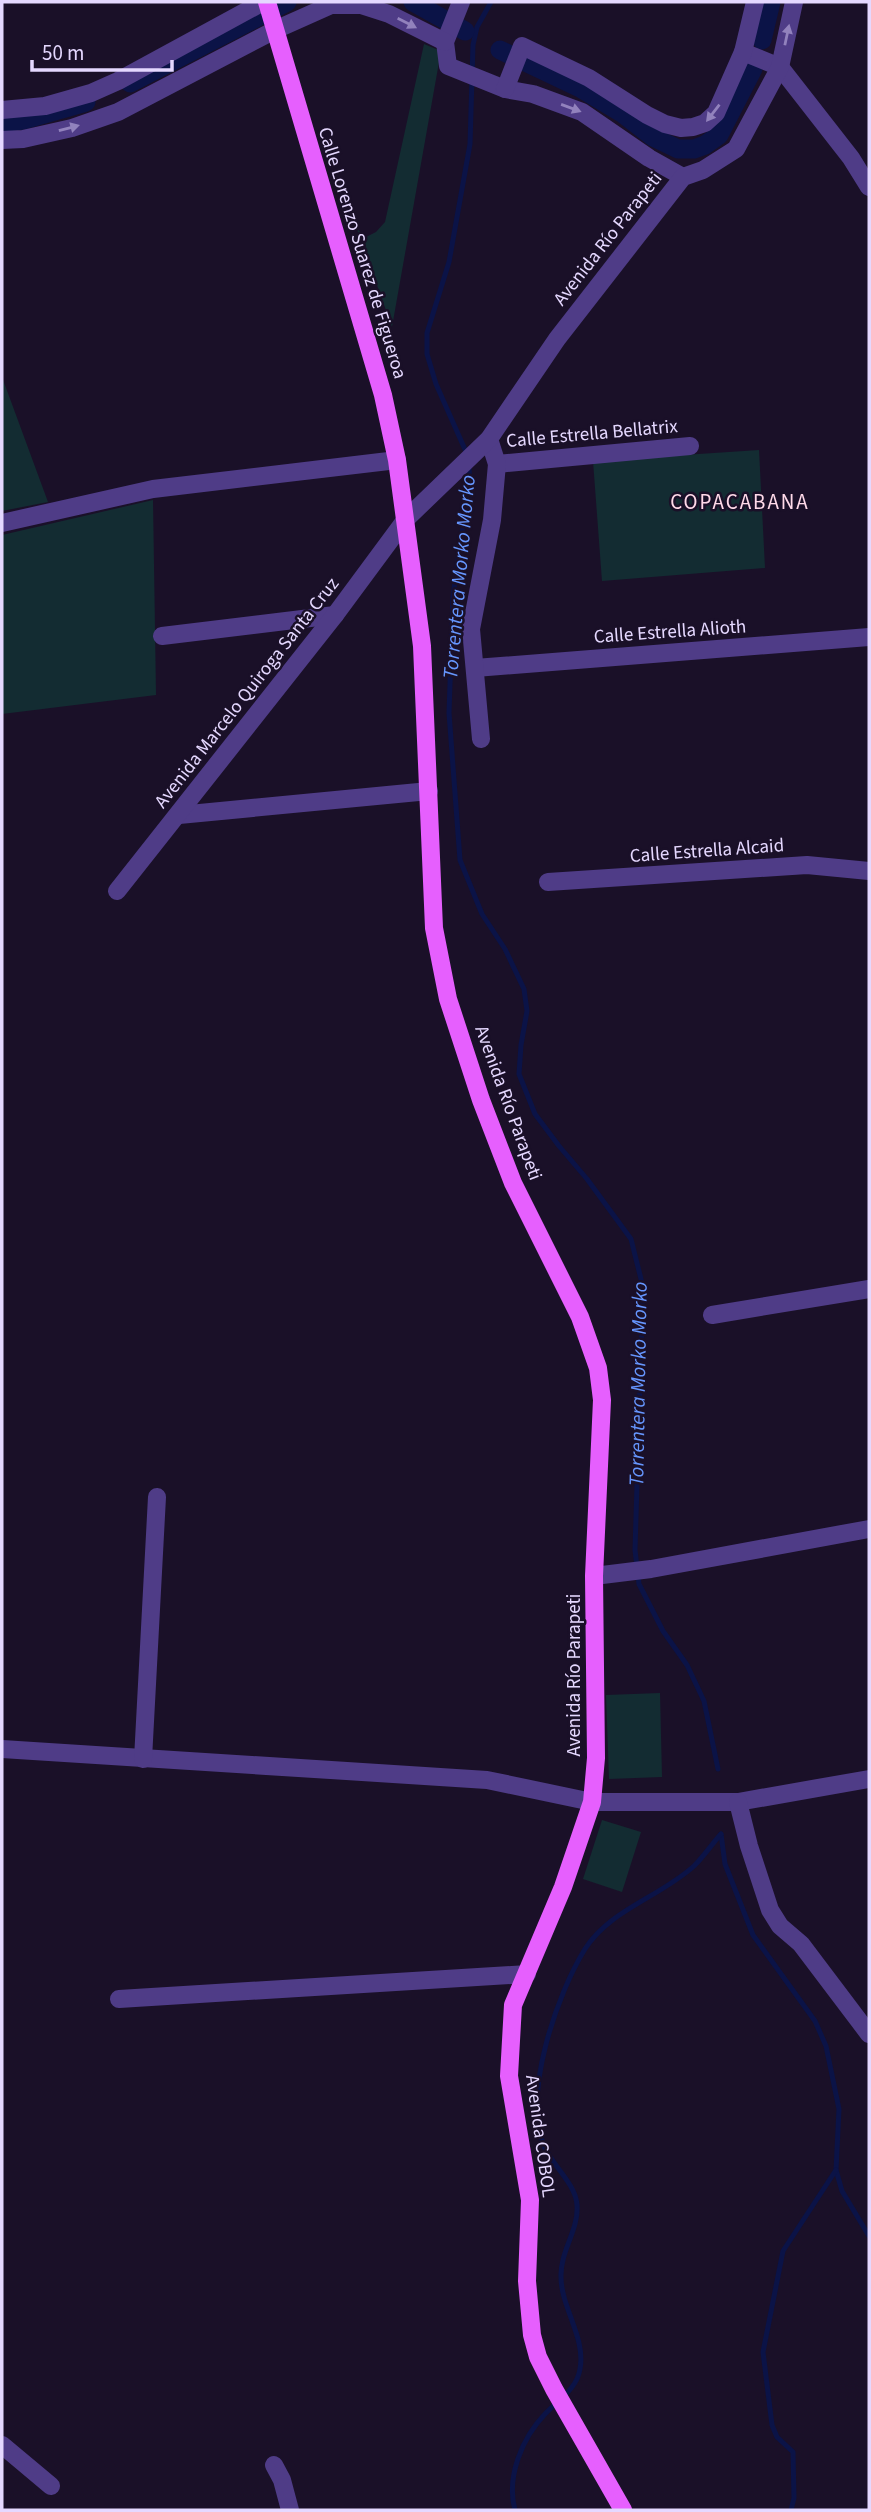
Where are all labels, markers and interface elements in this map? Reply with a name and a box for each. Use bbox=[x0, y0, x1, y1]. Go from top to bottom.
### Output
one-way arrow bbox=[397, 18, 417, 29]
one-way arrow bbox=[782, 23, 793, 45]
scale bar bbox=[32, 28, 172, 72]
text: 50 m bbox=[42, 38, 84, 68]
one-way arrow bbox=[560, 103, 581, 114]
one-way arrow bbox=[706, 103, 720, 122]
one-way arrow bbox=[58, 122, 80, 133]
street label: Calle Lorenzo Suarez de Figueroa bbox=[311, 124, 413, 382]
street label: Avenida Río Parapeti bbox=[547, 166, 669, 312]
street label: Calle Estrella Bellatrix bbox=[505, 413, 679, 455]
water label: Torrentera Morko Morko bbox=[435, 474, 483, 680]
district label: COPACABANA bbox=[670, 487, 810, 517]
street label: Avenida Marcelo Quiroga Santa Cruz bbox=[148, 572, 346, 814]
street label: Calle Estrella Alioth bbox=[593, 613, 747, 651]
street label: Calle Estrella Alcaid bbox=[629, 832, 785, 870]
street label: Avenida Río Parapeti bbox=[467, 1022, 549, 1184]
water label: Torrentera Morko Morko bbox=[621, 1281, 655, 1487]
street label: Avenida Río Parapeti bbox=[561, 1593, 588, 1757]
street label: Avenida COBOL bbox=[518, 2073, 562, 2199]

